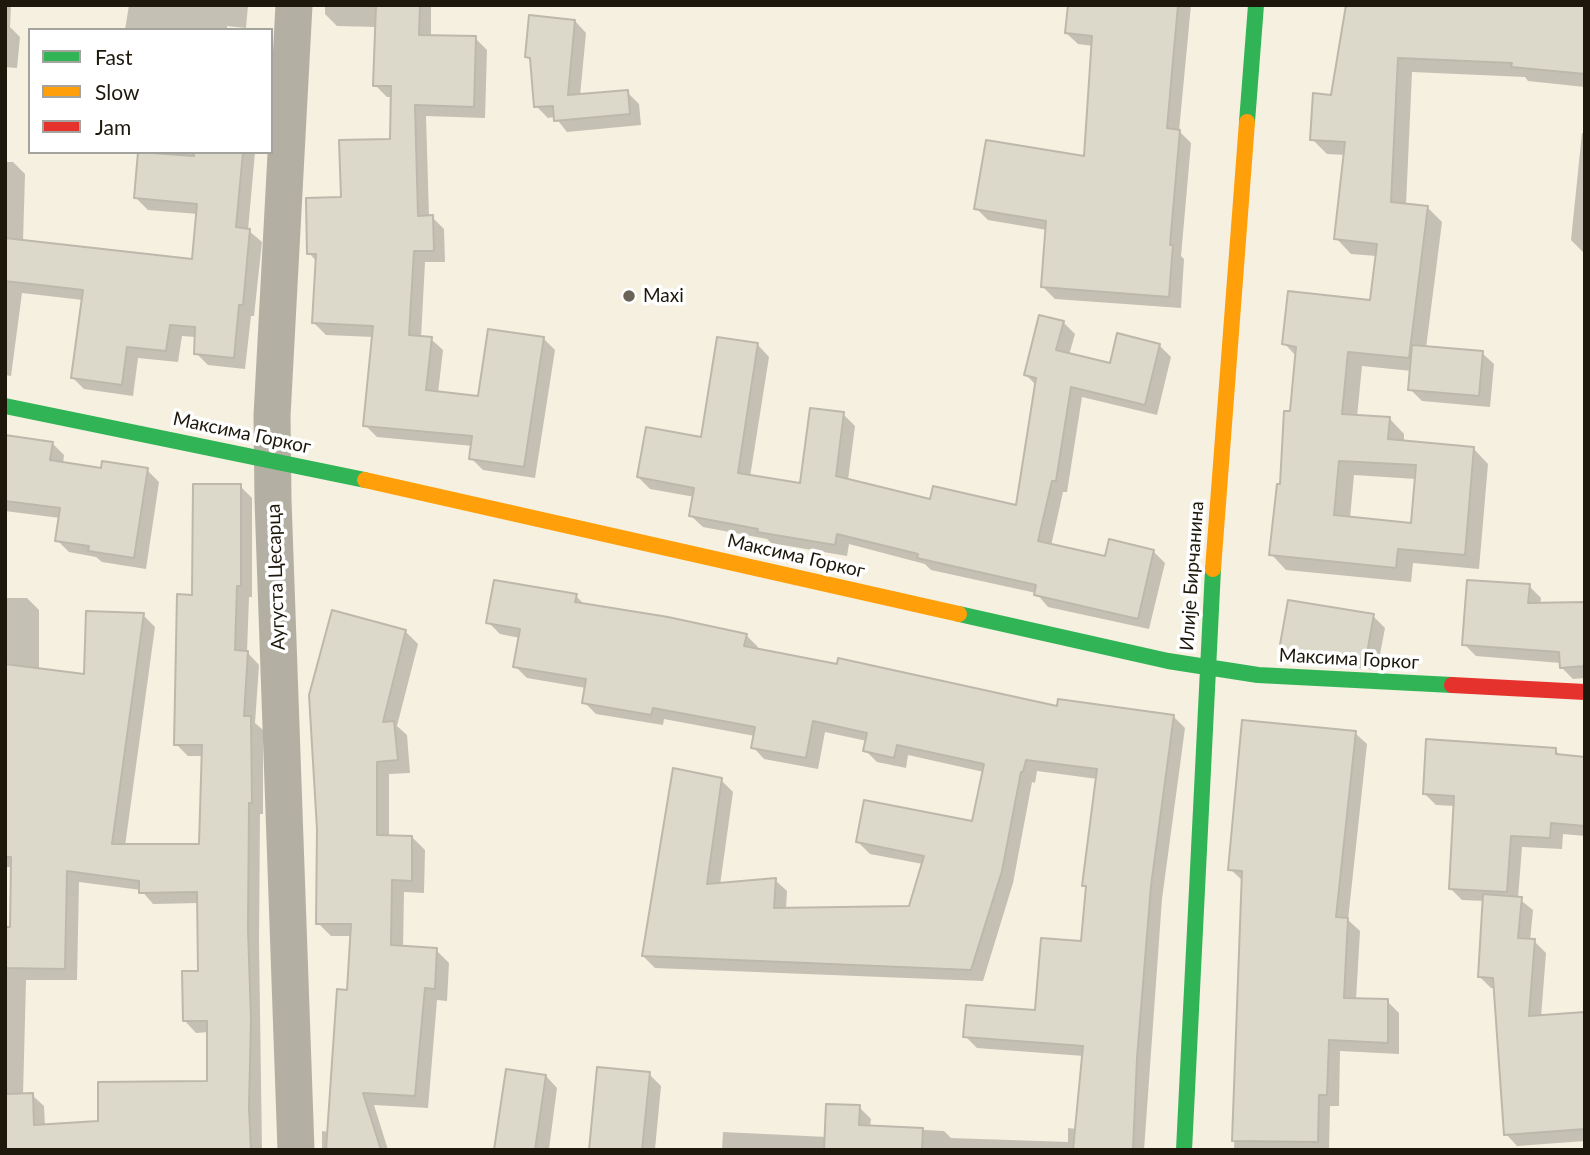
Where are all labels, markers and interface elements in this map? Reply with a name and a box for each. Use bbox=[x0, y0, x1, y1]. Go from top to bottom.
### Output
legend bbox=[28, 28, 273, 154]
text: Fast bbox=[95, 44, 132, 69]
text: Slow bbox=[95, 79, 139, 104]
text: Jam bbox=[95, 114, 131, 139]
place label: Maxi bbox=[643, 285, 684, 307]
marker: Maxi bbox=[621, 288, 637, 304]
street label: Максима Горког bbox=[171, 407, 313, 459]
street label: Илије Бирчанина bbox=[1175, 500, 1209, 652]
street label: Аугуста Цесарца bbox=[262, 503, 290, 651]
street label: Максима Горког bbox=[725, 529, 867, 583]
street label: Максима Горког bbox=[1278, 644, 1420, 674]

